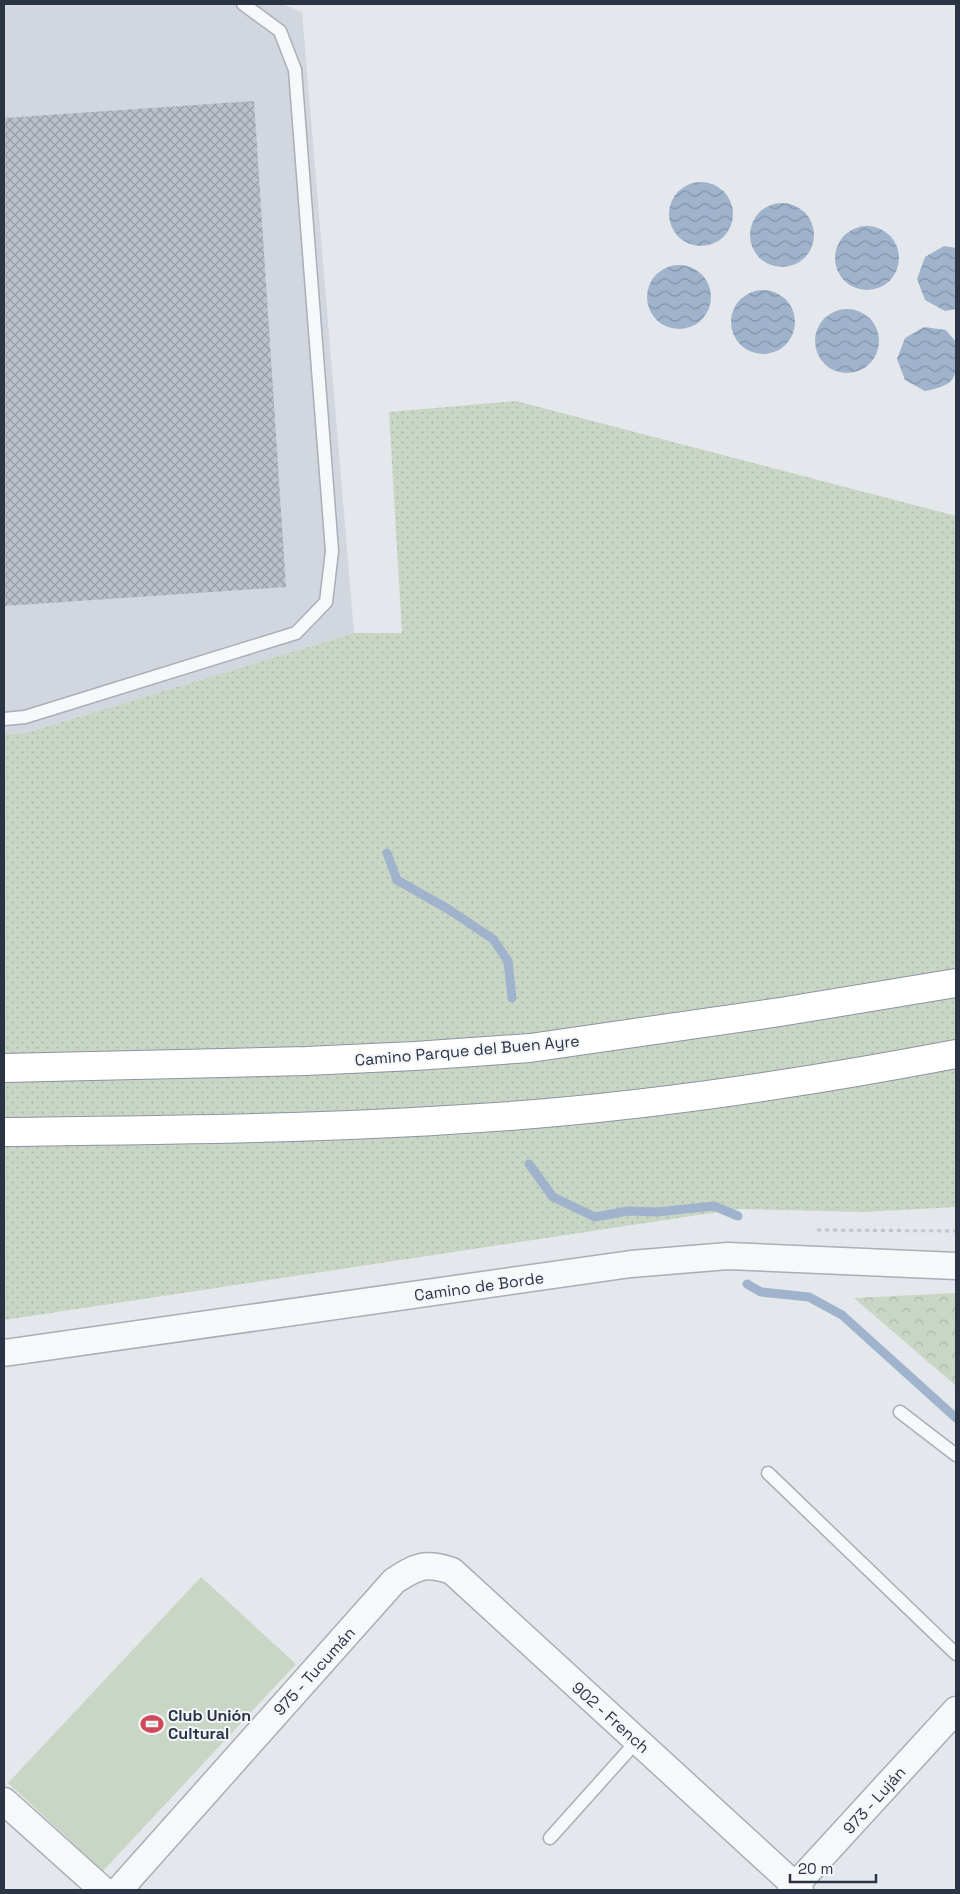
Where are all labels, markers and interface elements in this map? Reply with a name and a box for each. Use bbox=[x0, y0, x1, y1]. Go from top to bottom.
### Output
street label: Camino Parque del Buen Ayre bbox=[354, 1030, 580, 1071]
street label: Camino de Borde bbox=[413, 1267, 545, 1306]
street label: 975 - Tucumán bbox=[269, 1623, 360, 1720]
street label: 902 - French bbox=[567, 1677, 654, 1758]
place label: Club Unión Cultural bbox=[168, 1705, 251, 1744]
sports icon: Club Unión Cultural bbox=[139, 1711, 165, 1737]
street label: 973 - Luján bbox=[838, 1762, 910, 1839]
scale bar bbox=[790, 1852, 876, 1884]
text: 20 m bbox=[798, 1859, 833, 1878]

